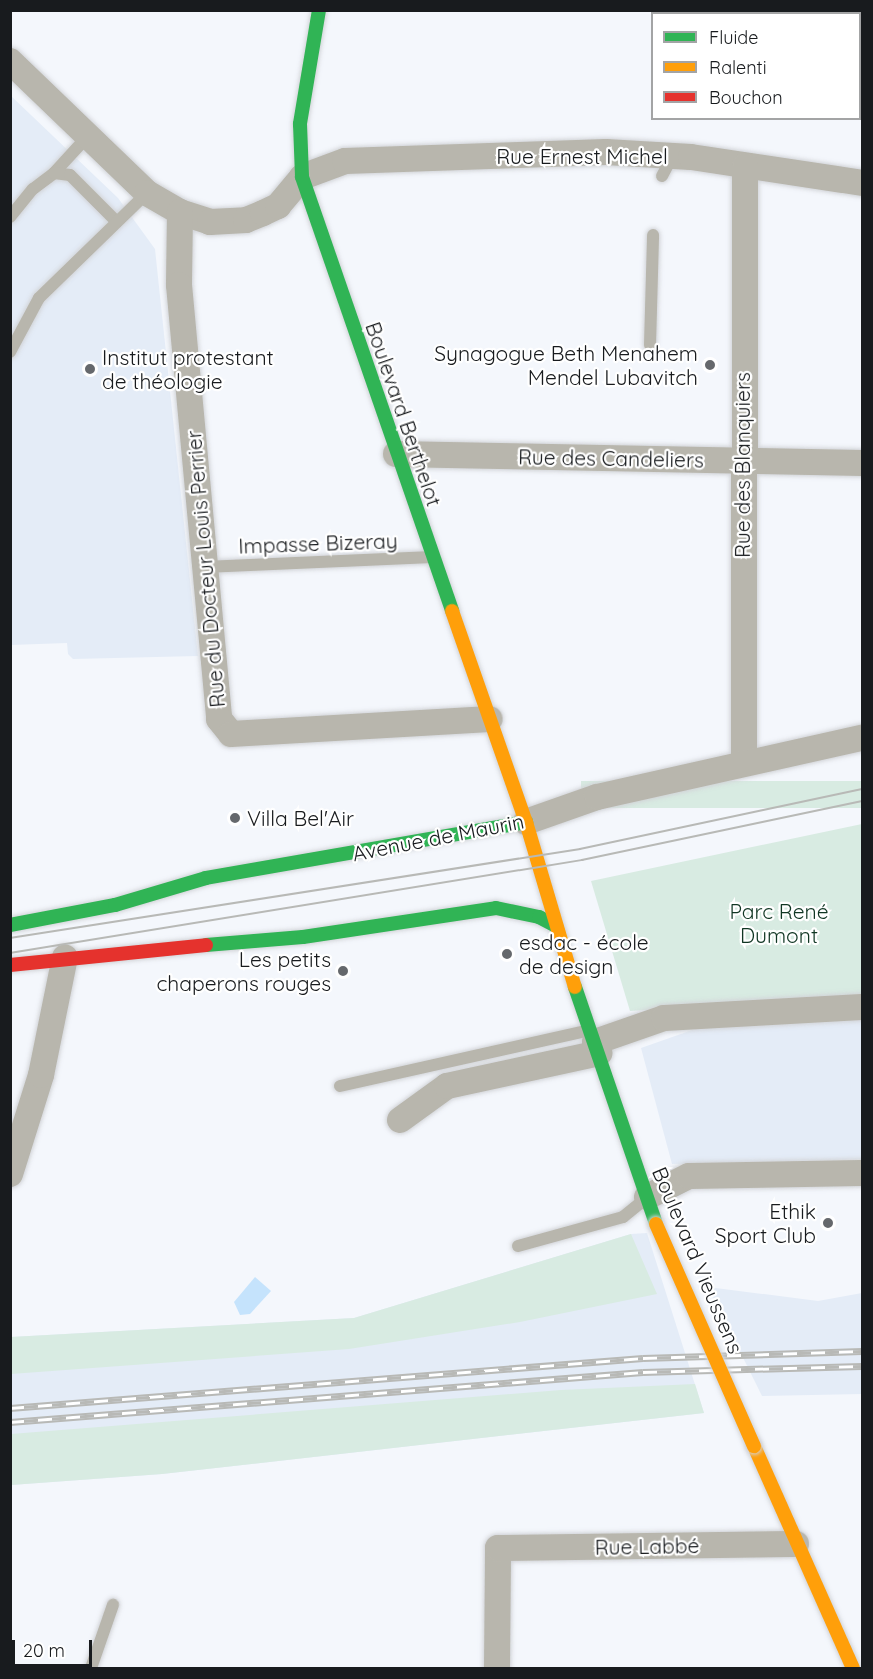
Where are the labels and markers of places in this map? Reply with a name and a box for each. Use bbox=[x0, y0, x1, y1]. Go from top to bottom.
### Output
place label: Synagogue Beth Menahem Mendel Lubavitch bbox=[434, 340, 698, 390]
place label: Institut protestant de théologie bbox=[102, 344, 274, 394]
marker: Synagogue Beth Menahem Mendel Lubavitch bbox=[703, 358, 717, 372]
marker: Institut protestant de théologie bbox=[83, 362, 97, 376]
place label: Villa Bel'Air bbox=[247, 805, 354, 831]
marker: Villa Bel'Air bbox=[228, 811, 242, 825]
place label: esdac - école de design bbox=[519, 929, 649, 979]
place label: Les petits chaperons rouges bbox=[156, 946, 331, 996]
marker: esdac - école de design bbox=[500, 947, 514, 961]
marker: Les petits chaperons rouges bbox=[336, 964, 350, 978]
place label: Ethik Sport Club bbox=[715, 1198, 816, 1248]
marker: Ethik Sport Club bbox=[821, 1216, 835, 1230]

